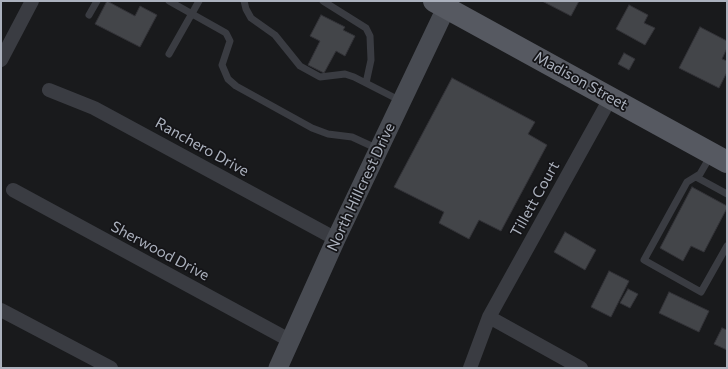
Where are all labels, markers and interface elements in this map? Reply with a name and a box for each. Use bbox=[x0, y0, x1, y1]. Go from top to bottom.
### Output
street label: Madison Street bbox=[531, 48, 631, 114]
street label: Ranchero Drive bbox=[152, 114, 252, 180]
street label: North Hillcrest Drive bbox=[323, 120, 399, 254]
street label: Tillett Court bbox=[507, 158, 563, 240]
street label: Sherwood Drive bbox=[108, 218, 212, 284]

